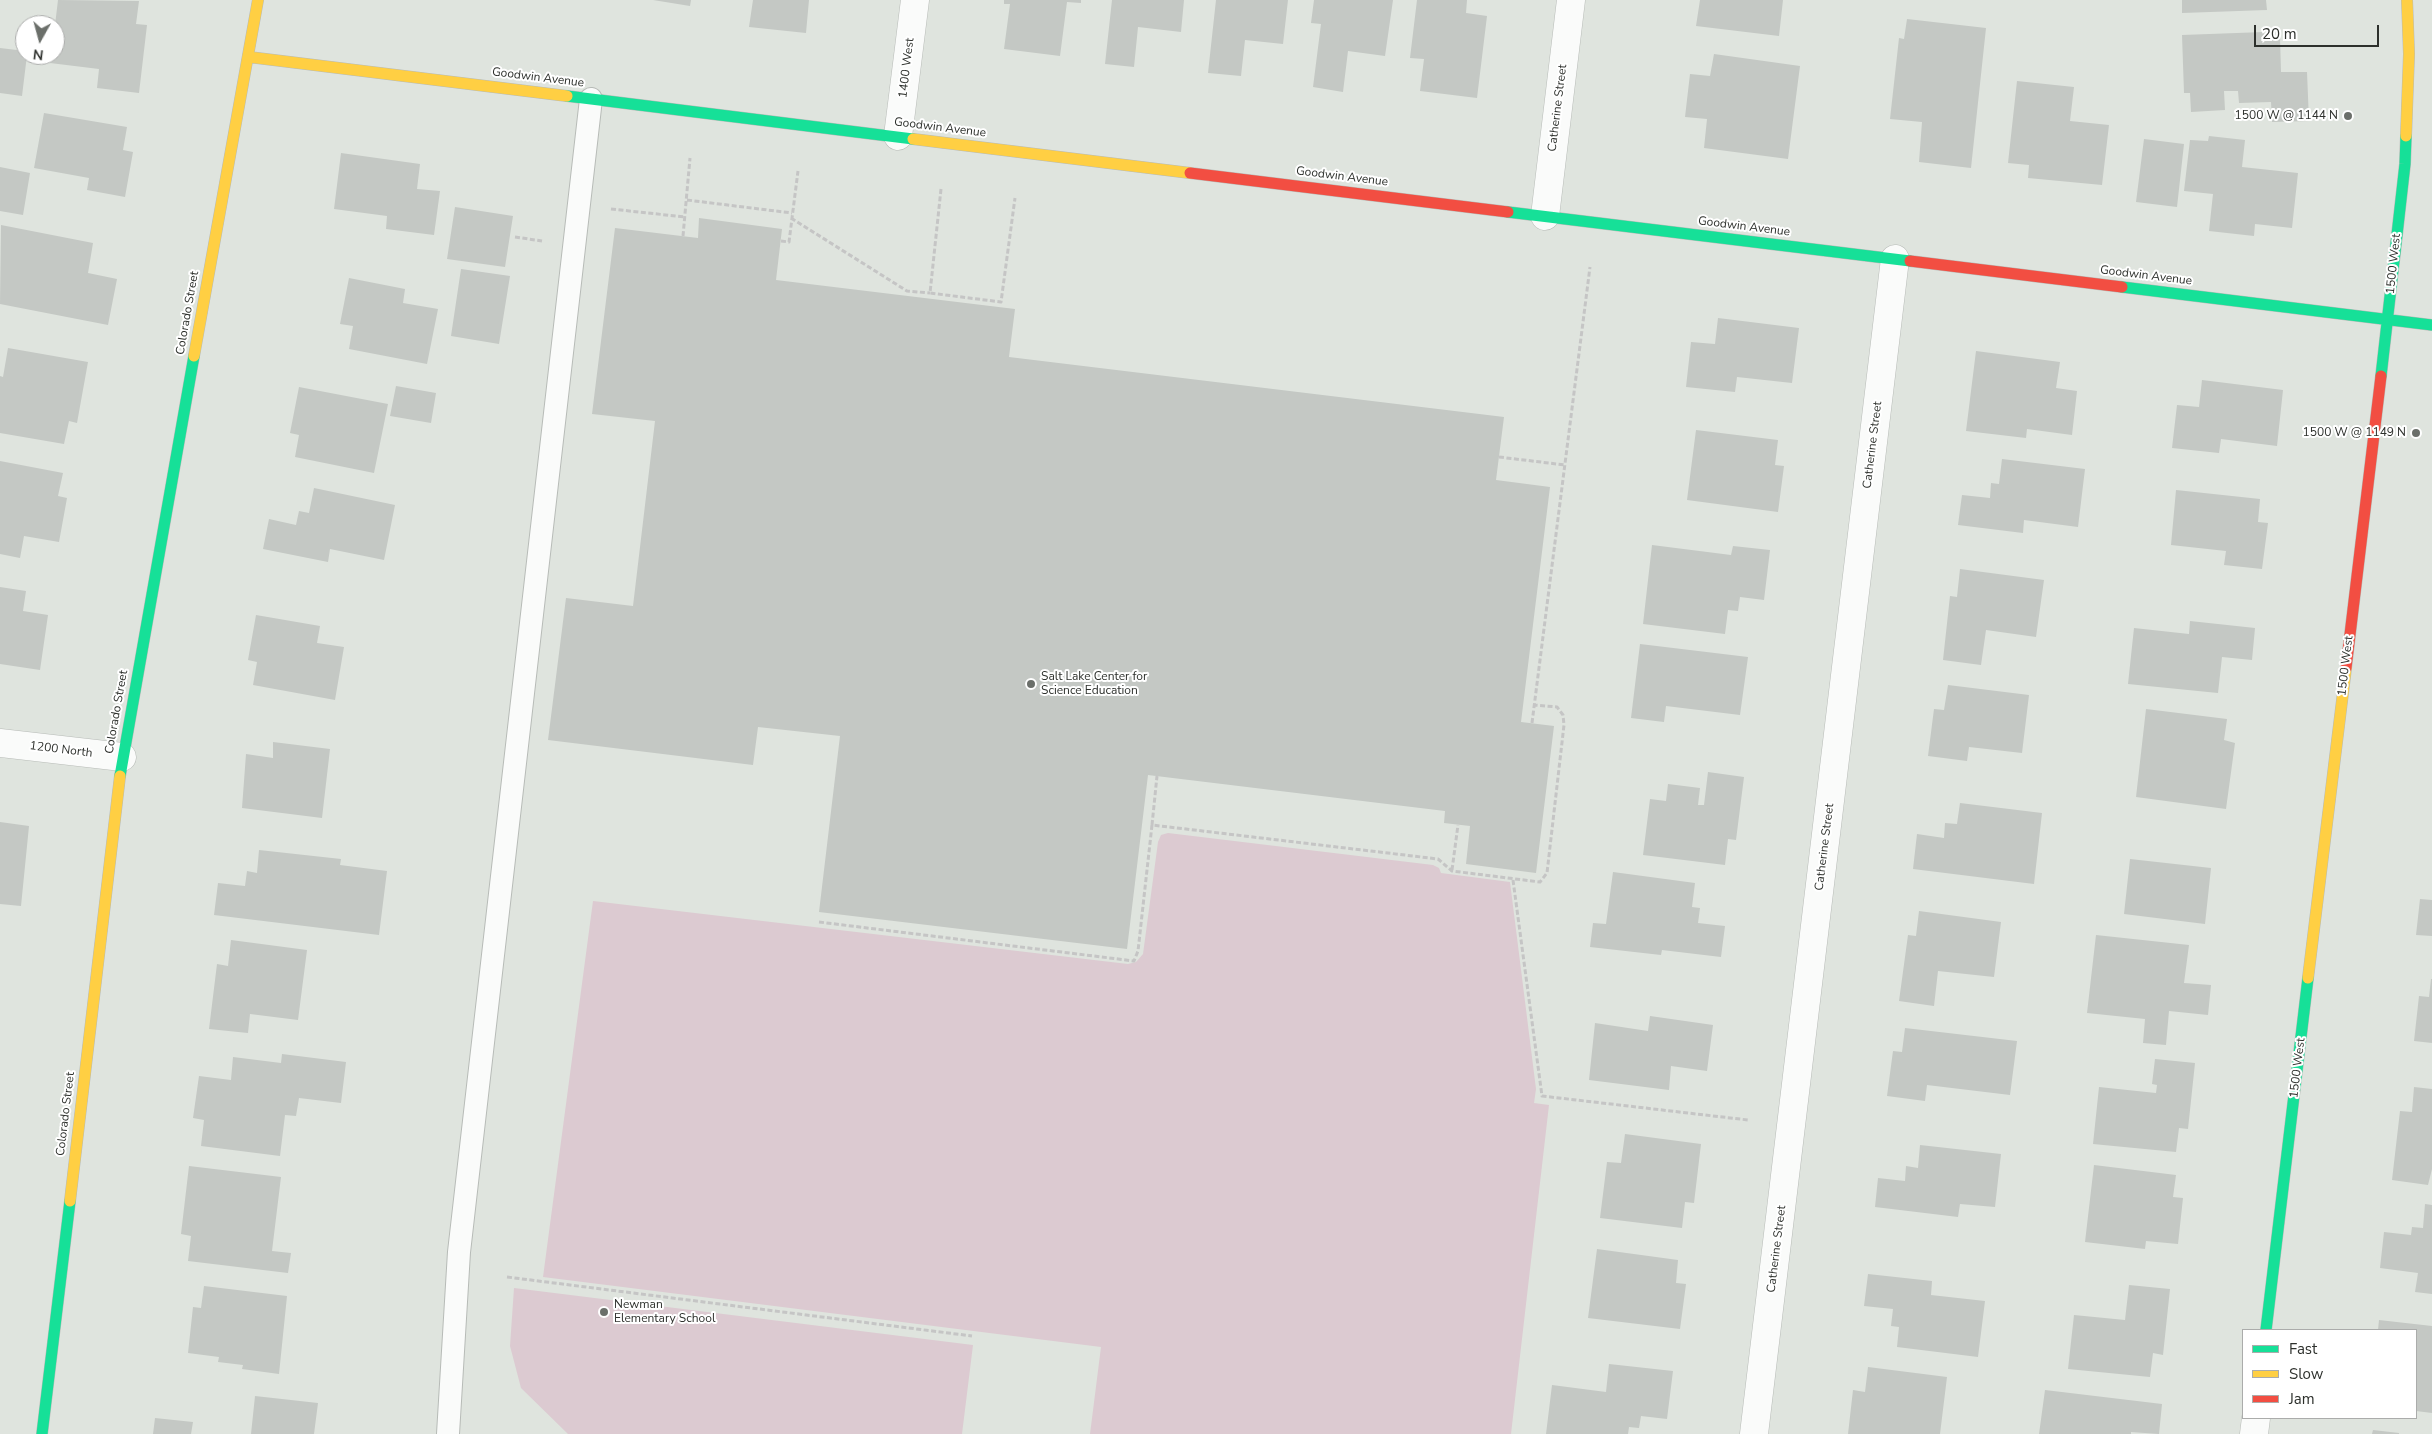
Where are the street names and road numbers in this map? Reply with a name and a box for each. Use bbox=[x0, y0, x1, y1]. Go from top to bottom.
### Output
street label: 1400 West bbox=[896, 37, 918, 99]
street label: Catherine Street bbox=[1546, 64, 1570, 152]
street label: Goodwin Avenue bbox=[491, 65, 585, 91]
street label: Goodwin Avenue bbox=[893, 115, 987, 141]
street label: Goodwin Avenue bbox=[1295, 164, 1389, 190]
street label: Goodwin Avenue bbox=[1697, 214, 1791, 240]
street label: 1500 West bbox=[2384, 233, 2404, 295]
street label: Goodwin Avenue bbox=[2099, 263, 2193, 289]
street label: Colorado Street bbox=[174, 270, 202, 356]
street label: Catherine Street bbox=[1861, 401, 1885, 489]
street label: 1500 West bbox=[2335, 635, 2357, 697]
street label: Colorado Street bbox=[103, 669, 131, 755]
street label: 1200 North bbox=[29, 739, 93, 761]
street label: Catherine Street bbox=[1813, 803, 1837, 891]
street label: 1500 West bbox=[2287, 1037, 2309, 1099]
street label: Colorado Street bbox=[54, 1071, 78, 1157]
street label: Catherine Street bbox=[1765, 1205, 1789, 1293]

